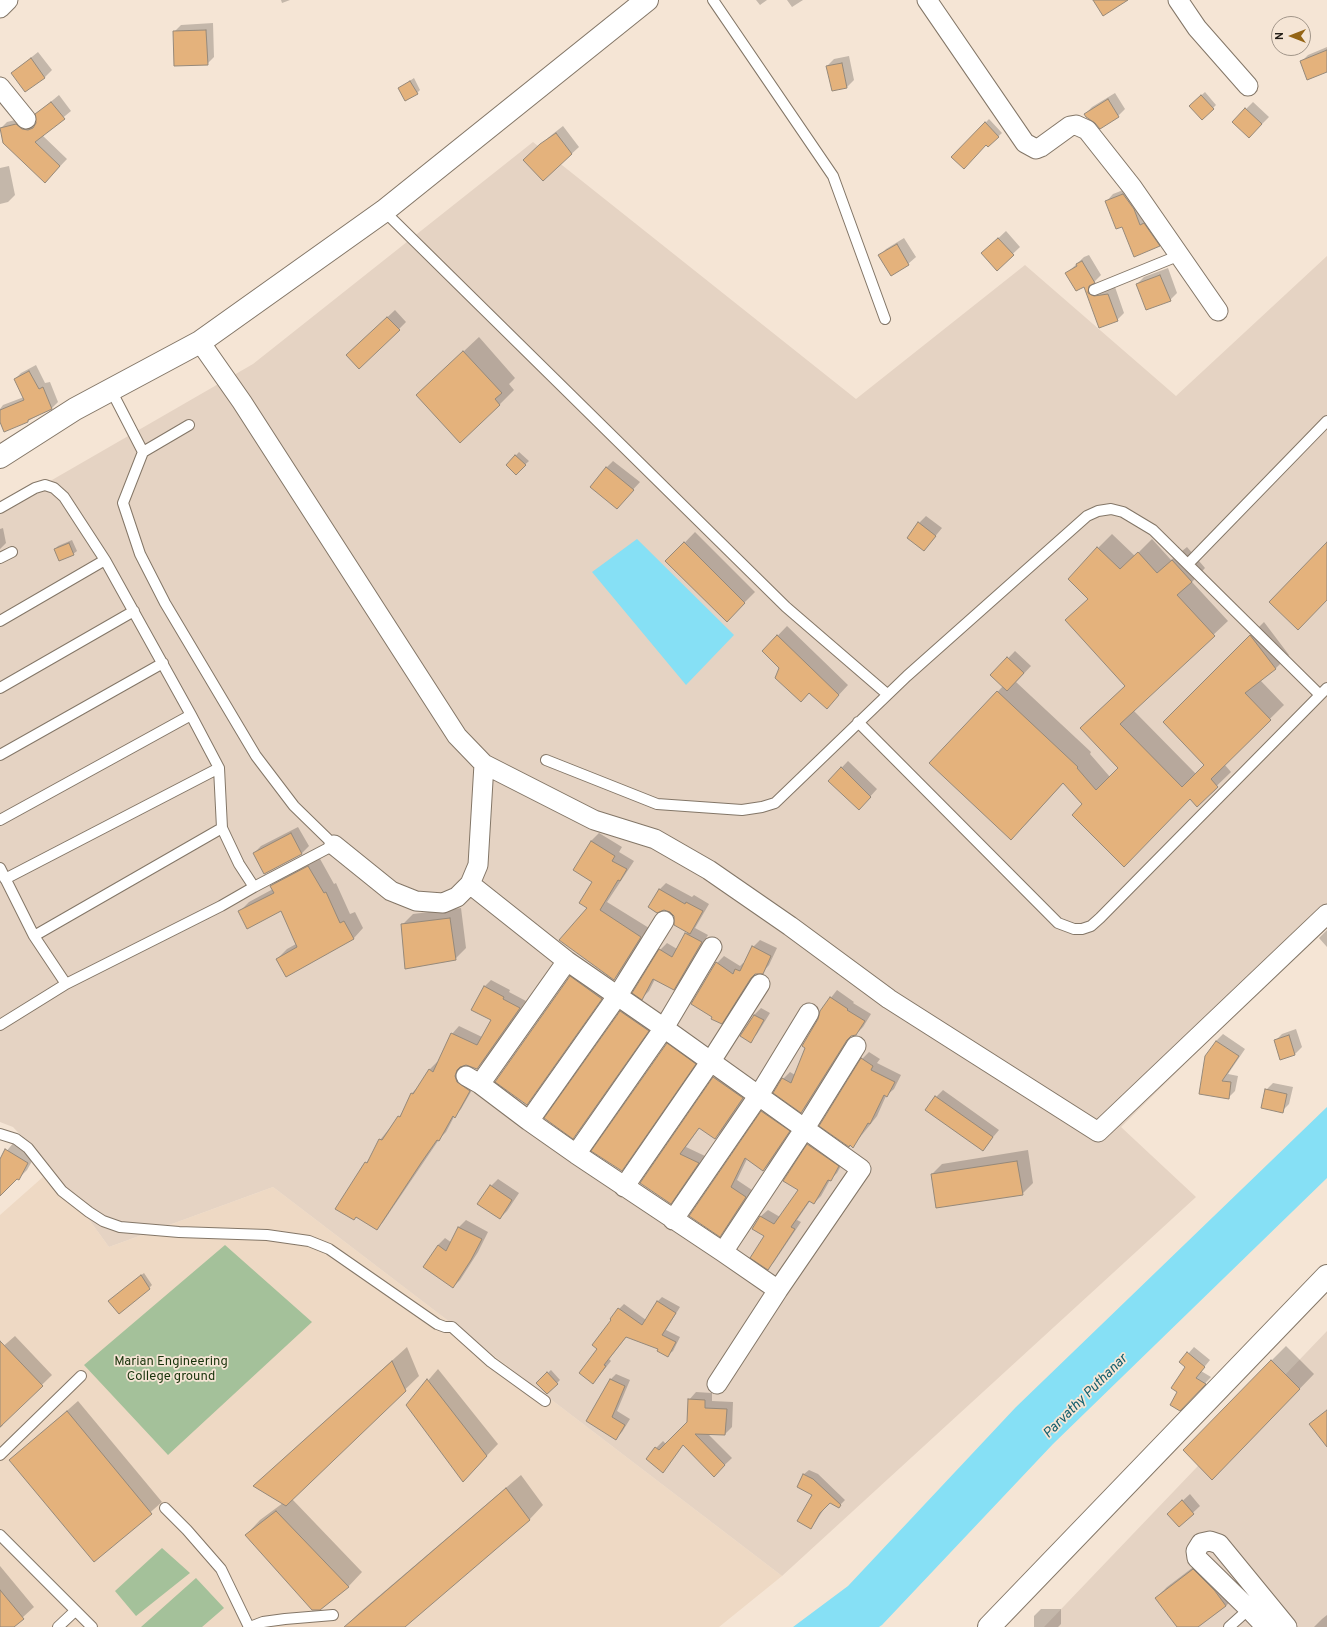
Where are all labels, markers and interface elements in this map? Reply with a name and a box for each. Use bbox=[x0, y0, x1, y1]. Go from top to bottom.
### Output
north arrow bbox=[1271, 16, 1311, 56]
text: N bbox=[1273, 32, 1287, 40]
water label: Parvathy Puthanar bbox=[1040, 1351, 1132, 1443]
park label: Marian Engineering College ground bbox=[114, 1354, 228, 1385]

